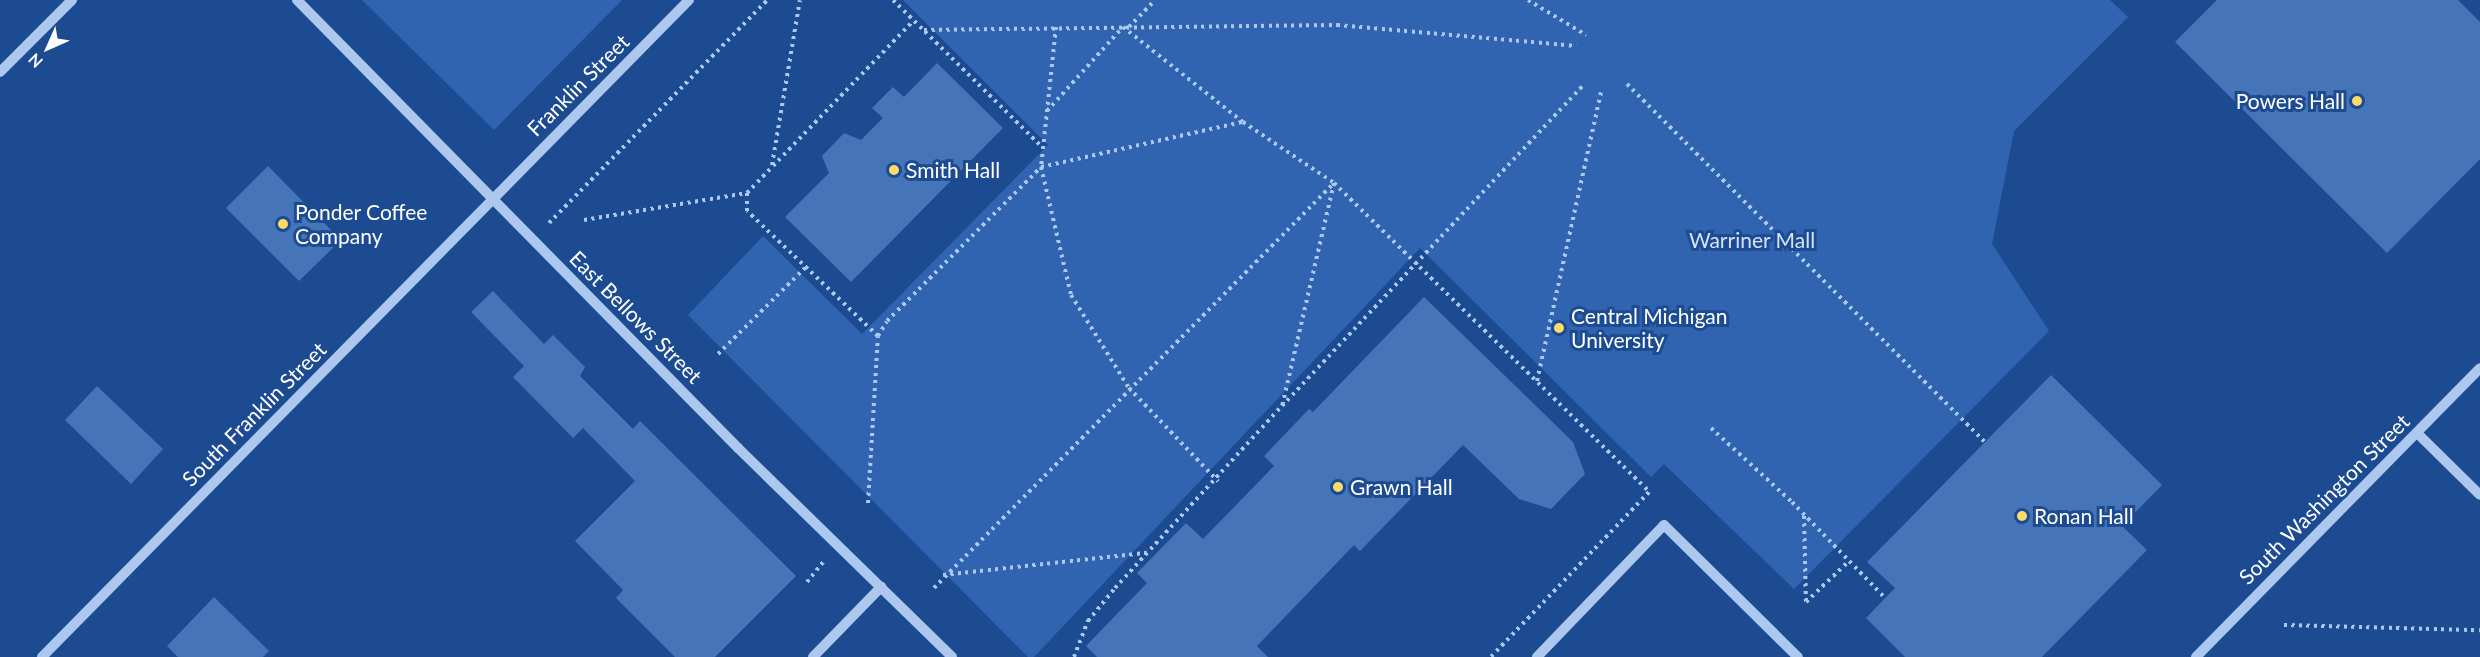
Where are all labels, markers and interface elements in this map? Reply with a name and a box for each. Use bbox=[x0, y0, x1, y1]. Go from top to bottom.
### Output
north arrow bbox=[18, 18, 78, 78]
street label: Franklin Street bbox=[522, 29, 634, 141]
text: N bbox=[24, 50, 46, 72]
place label: Powers Hall bbox=[2236, 88, 2345, 114]
marker: Powers Hall bbox=[2350, 94, 2364, 108]
place label: Smith Hall bbox=[906, 157, 1000, 183]
marker: Smith Hall bbox=[887, 163, 901, 177]
place label: Ponder Coffee Company bbox=[295, 199, 428, 249]
marker: Ponder Coffee Company bbox=[276, 217, 290, 231]
park label: Warriner Mall bbox=[1689, 227, 1815, 253]
street label: East Bellows Street bbox=[565, 246, 707, 388]
place label: Central Michigan University bbox=[1571, 303, 1727, 353]
marker: Central Michigan University bbox=[1552, 321, 1566, 335]
street label: South Franklin Street bbox=[177, 337, 331, 491]
street label: South Washington Street bbox=[2233, 408, 2415, 590]
place label: Grawn Hall bbox=[1350, 474, 1453, 500]
marker: Grawn Hall bbox=[1331, 480, 1345, 494]
place label: Ronan Hall bbox=[2034, 503, 2134, 529]
marker: Ronan Hall bbox=[2015, 509, 2029, 523]

